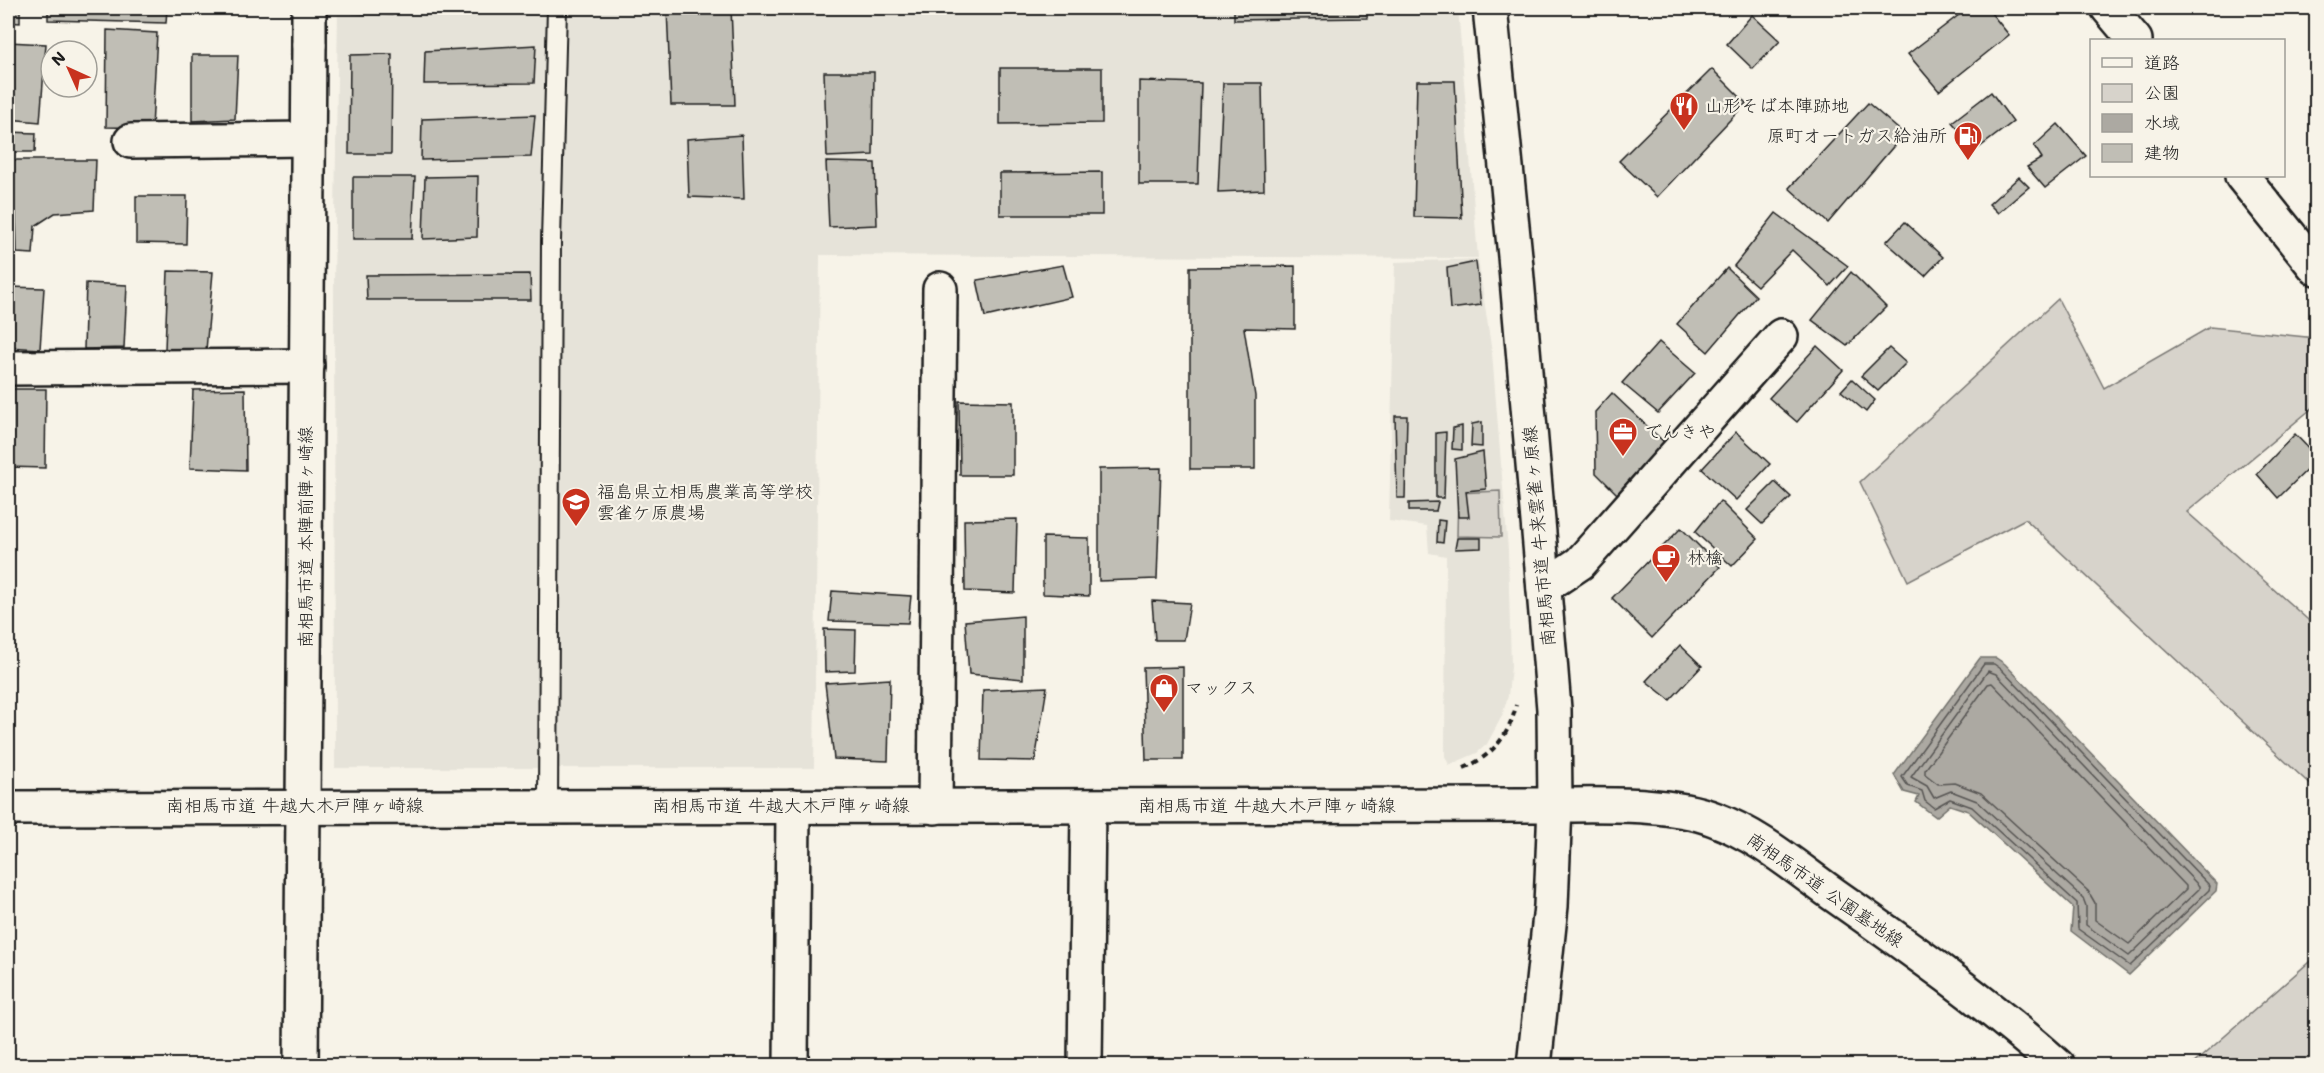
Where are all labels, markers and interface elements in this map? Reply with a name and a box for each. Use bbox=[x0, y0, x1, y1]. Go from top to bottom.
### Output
north arrow bbox=[39, 39, 99, 99]
legend bbox=[2090, 39, 2285, 177]
text: N bbox=[46, 46, 70, 70]
text: 道路 bbox=[2144, 50, 2180, 74]
text: 公園 bbox=[2144, 80, 2180, 104]
restaurant icon: 山形そば本陣跡地 bbox=[1668, 90, 1700, 132]
place label: 山形そば本陣跡地 bbox=[1705, 93, 1849, 117]
text: 水域 bbox=[2144, 110, 2180, 134]
fuel station icon: 原町オートガス給油所 bbox=[1952, 120, 1984, 162]
place label: 原町オートガス給油所 bbox=[1767, 123, 1947, 147]
text: 建物 bbox=[2144, 140, 2180, 164]
office icon: でんきや bbox=[1607, 416, 1639, 458]
place label: でんきや bbox=[1644, 419, 1716, 443]
street label: 南相馬市道 牛来雲雀ヶ原線 bbox=[1516, 425, 1560, 648]
street label: 南相馬市道 本陣前陣ヶ崎線 bbox=[293, 426, 317, 648]
place label: 福島県立相馬農業高等学校 雲雀ケ原農場 bbox=[597, 479, 813, 524]
school or university icon: 福島県立相馬農業高等学校 雲雀ケ原農場 bbox=[560, 486, 592, 528]
cafe icon: 林檎 bbox=[1650, 542, 1682, 584]
place label: 林檎 bbox=[1687, 545, 1723, 569]
shop icon: マックス bbox=[1148, 672, 1180, 714]
place label: マックス bbox=[1185, 675, 1257, 699]
street label: 南相馬市道 牛越大木戸陣ヶ崎線 bbox=[166, 793, 424, 817]
street label: 南相馬市道 牛越大木戸陣ヶ崎線 bbox=[652, 793, 910, 817]
street label: 南相馬市道 牛越大木戸陣ヶ崎線 bbox=[1138, 793, 1396, 817]
street label: 南相馬市道 公園墓地線 bbox=[1743, 826, 1909, 952]

